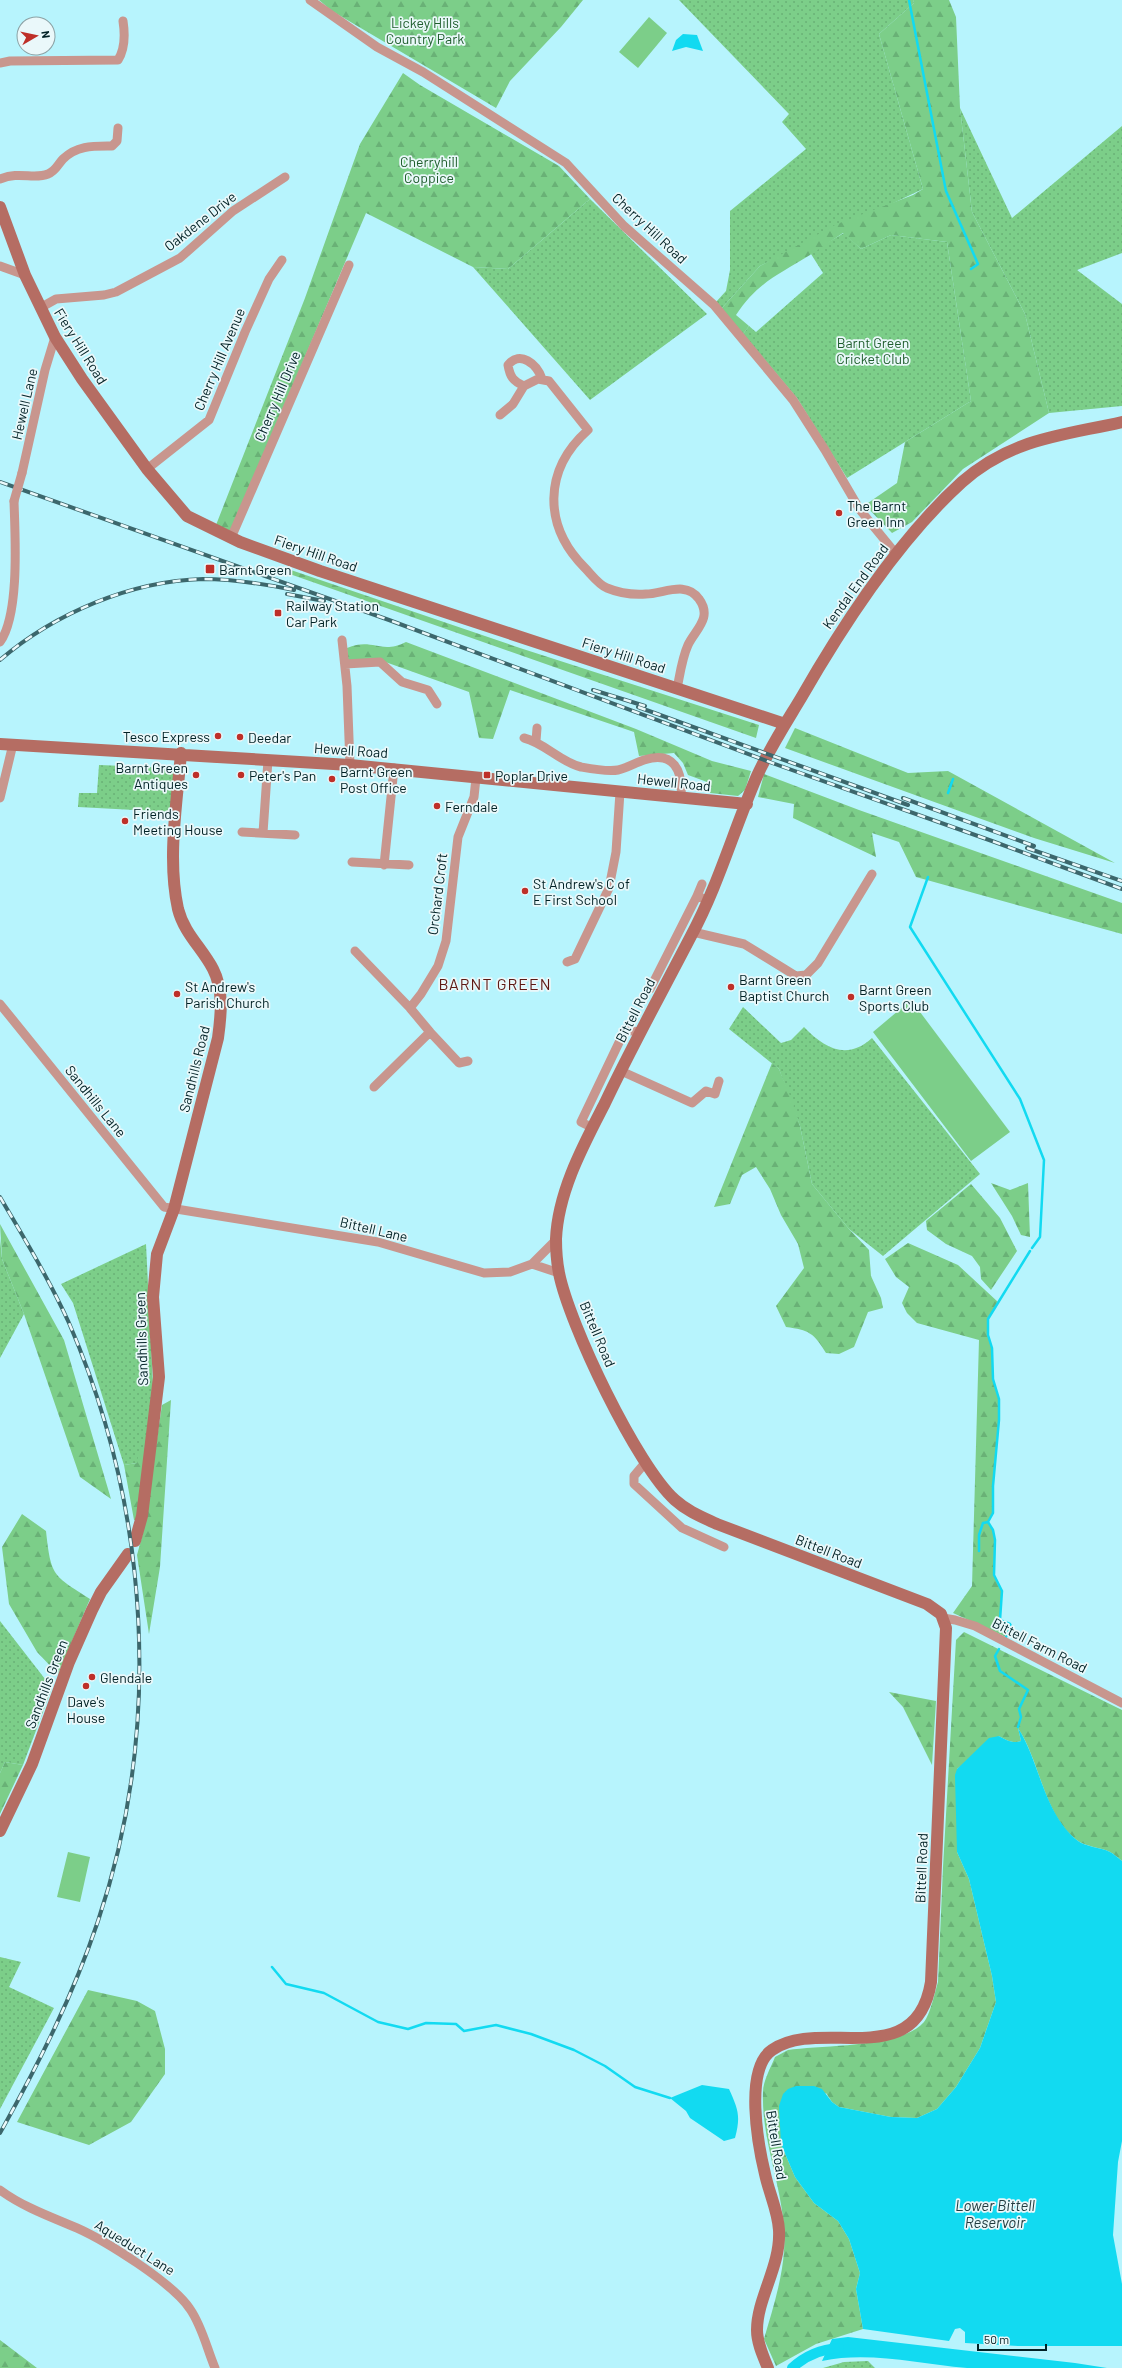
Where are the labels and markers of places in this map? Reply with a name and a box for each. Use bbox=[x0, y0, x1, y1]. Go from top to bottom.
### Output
place label: The Barnt Green Inn bbox=[847, 497, 906, 530]
marker: The Barnt Green Inn bbox=[834, 508, 844, 518]
place label: Barnt Green bbox=[219, 561, 291, 578]
marker: Barnt Green bbox=[204, 563, 216, 575]
place label: Railway Station Car Park bbox=[286, 597, 379, 630]
marker: Railway Station Car Park bbox=[273, 608, 283, 618]
place label: Tesco Express bbox=[123, 728, 210, 745]
place label: Deedar bbox=[248, 729, 291, 746]
marker: Tesco Express bbox=[213, 731, 223, 741]
marker: Deedar bbox=[235, 732, 245, 742]
place label: Barnt Green Antiques bbox=[116, 759, 188, 792]
place label: Barnt Green Post Office bbox=[340, 763, 412, 796]
place label: Peter's Pan bbox=[249, 767, 316, 784]
place label: Poplar Drive bbox=[495, 767, 568, 784]
marker: Barnt Green Antiques bbox=[191, 770, 201, 780]
marker: Peter's Pan bbox=[236, 770, 246, 780]
marker: Poplar Drive bbox=[482, 770, 492, 780]
marker: Barnt Green Post Office bbox=[327, 774, 337, 784]
place label: Ferndale bbox=[445, 798, 498, 815]
marker: Ferndale bbox=[432, 801, 442, 811]
place label: Friends Meeting House bbox=[133, 805, 223, 838]
marker: Friends Meeting House bbox=[120, 816, 130, 826]
place label: St Andrew's C of E First School bbox=[533, 875, 630, 908]
marker: St Andrew's C of E First School bbox=[520, 886, 530, 896]
place label: Barnt Green Baptist Church bbox=[739, 971, 829, 1004]
place label: St Andrew's Parish Church bbox=[185, 978, 270, 1011]
place label: Barnt Green Sports Club bbox=[859, 981, 931, 1014]
marker: Barnt Green Baptist Church bbox=[726, 982, 736, 992]
marker: St Andrew's Parish Church bbox=[172, 989, 182, 999]
marker: Barnt Green Sports Club bbox=[846, 992, 856, 1002]
place label: Glendale bbox=[100, 1669, 152, 1686]
marker: Glendale bbox=[87, 1672, 97, 1682]
marker: Dave's House bbox=[81, 1681, 91, 1691]
place label: Dave's House bbox=[67, 1693, 105, 1726]

